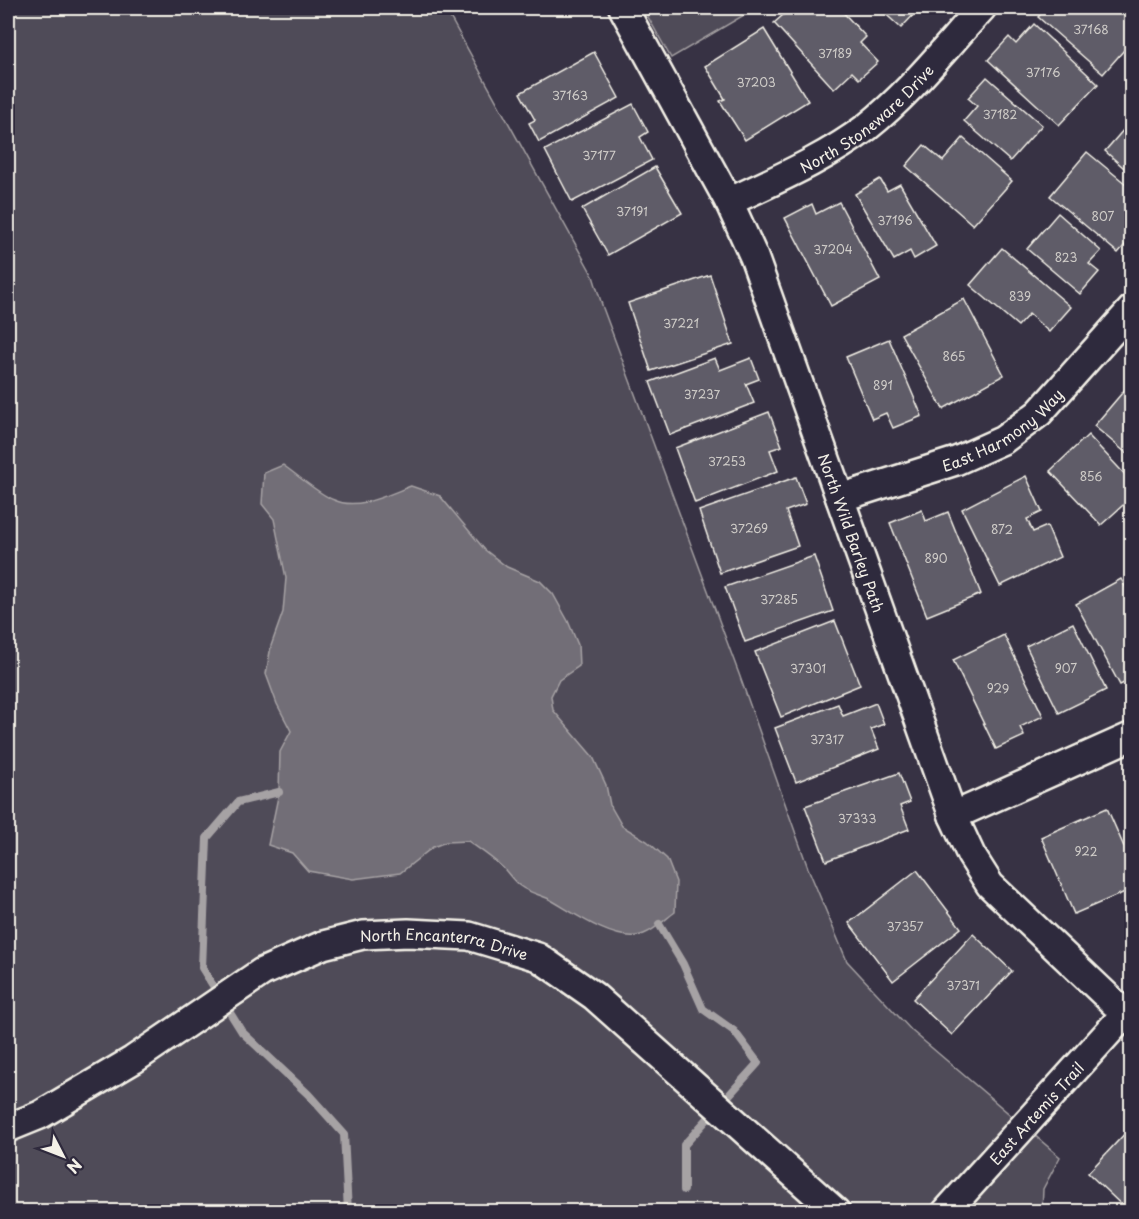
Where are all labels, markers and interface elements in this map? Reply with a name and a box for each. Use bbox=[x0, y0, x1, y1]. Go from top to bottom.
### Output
house number: 37168 bbox=[1073, 20, 1109, 38]
house number: 37189 bbox=[818, 44, 852, 62]
street label: North Stoneware Drive bbox=[795, 59, 938, 178]
house number: 37176 bbox=[1026, 63, 1060, 81]
house number: 37203 bbox=[736, 73, 776, 91]
house number: 37163 bbox=[552, 86, 588, 104]
house number: 37182 bbox=[983, 105, 1018, 123]
house number: 37177 bbox=[582, 146, 616, 164]
house number: 37191 bbox=[616, 202, 648, 220]
house number: 807 bbox=[1092, 207, 1115, 225]
house number: 37196 bbox=[877, 211, 913, 229]
house number: 37204 bbox=[813, 240, 853, 258]
house number: 823 bbox=[1055, 248, 1077, 266]
house number: 839 bbox=[1009, 287, 1031, 305]
house number: 37221 bbox=[663, 314, 699, 332]
house number: 865 bbox=[942, 347, 966, 365]
house number: 891 bbox=[873, 376, 893, 394]
street label: East Harmony Way bbox=[939, 383, 1068, 476]
house number: 37237 bbox=[684, 385, 721, 403]
street label: North Wild Barley Path bbox=[813, 450, 891, 615]
house number: 37253 bbox=[708, 452, 746, 470]
house number: 856 bbox=[1080, 467, 1102, 485]
house number: 37269 bbox=[730, 519, 768, 537]
house number: 872 bbox=[991, 520, 1013, 538]
house number: 890 bbox=[924, 549, 948, 567]
house number: 37285 bbox=[760, 590, 798, 608]
house number: 37301 bbox=[790, 659, 826, 677]
house number: 907 bbox=[1055, 659, 1077, 677]
house number: 929 bbox=[987, 679, 1009, 697]
house number: 37317 bbox=[810, 730, 844, 748]
house number: 37333 bbox=[838, 809, 876, 827]
house number: 922 bbox=[1075, 842, 1098, 860]
house number: 37357 bbox=[887, 917, 924, 935]
street label: North Encanterra Drive bbox=[359, 921, 531, 965]
house number: 37371 bbox=[946, 976, 980, 994]
street label: East Artemis Trail bbox=[983, 1056, 1089, 1169]
north arrow bbox=[33, 1126, 93, 1186]
text: N bbox=[62, 1154, 88, 1179]

